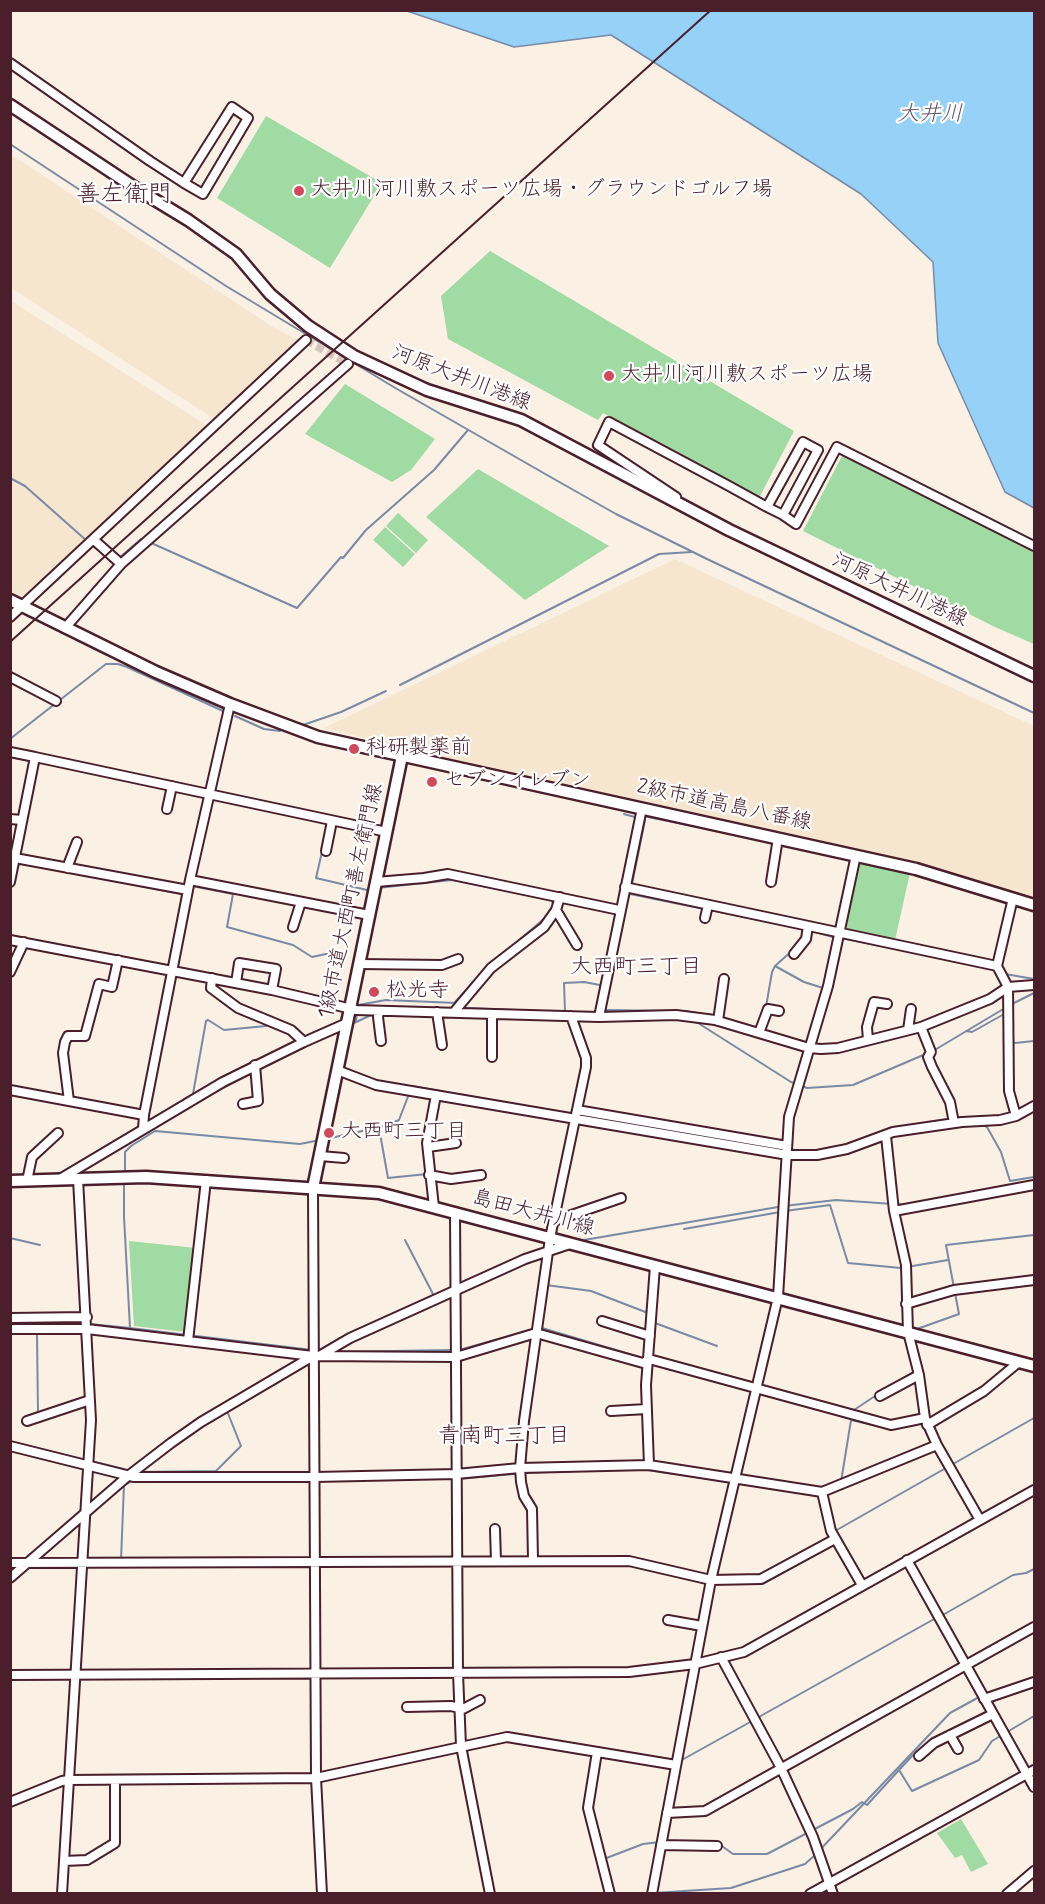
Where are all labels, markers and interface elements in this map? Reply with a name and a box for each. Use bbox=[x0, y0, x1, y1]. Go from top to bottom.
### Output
water label: 大井川 bbox=[897, 102, 963, 128]
place label: 大井川河川敷スポーツ広場・グラウンドゴルフ場 bbox=[311, 178, 773, 204]
district label: 善左衛門 bbox=[76, 182, 172, 210]
marker: 大井川河川敷スポーツ広場・グラウンドゴルフ場 bbox=[292, 184, 306, 198]
street label: 河原大井川港線 bbox=[388, 341, 534, 417]
place label: 大井川河川敷スポーツ広場 bbox=[621, 363, 873, 389]
marker: 大井川河川敷スポーツ広場 bbox=[602, 369, 616, 383]
street label: 河原大井川港線 bbox=[827, 549, 971, 633]
place label: 科研製薬前 bbox=[366, 736, 471, 762]
marker: 科研製薬前 bbox=[347, 742, 361, 756]
place label: セブンイレブン bbox=[444, 769, 591, 795]
marker: セブンイレブン bbox=[425, 775, 439, 789]
street label: 2級市道高島八番線 bbox=[634, 775, 814, 837]
street label: 1級市道大西町善左衛門線 bbox=[315, 781, 389, 1021]
district label: 大西町三丁目 bbox=[570, 955, 702, 981]
place label: 松光寺 bbox=[386, 979, 449, 1005]
marker: 松光寺 bbox=[367, 985, 381, 999]
place label: 大西町三丁目 bbox=[341, 1120, 467, 1146]
marker: 大西町三丁目 bbox=[322, 1126, 336, 1140]
street label: 島田大井川線 bbox=[469, 1186, 597, 1242]
district label: 青南町三丁目 bbox=[438, 1424, 570, 1450]

